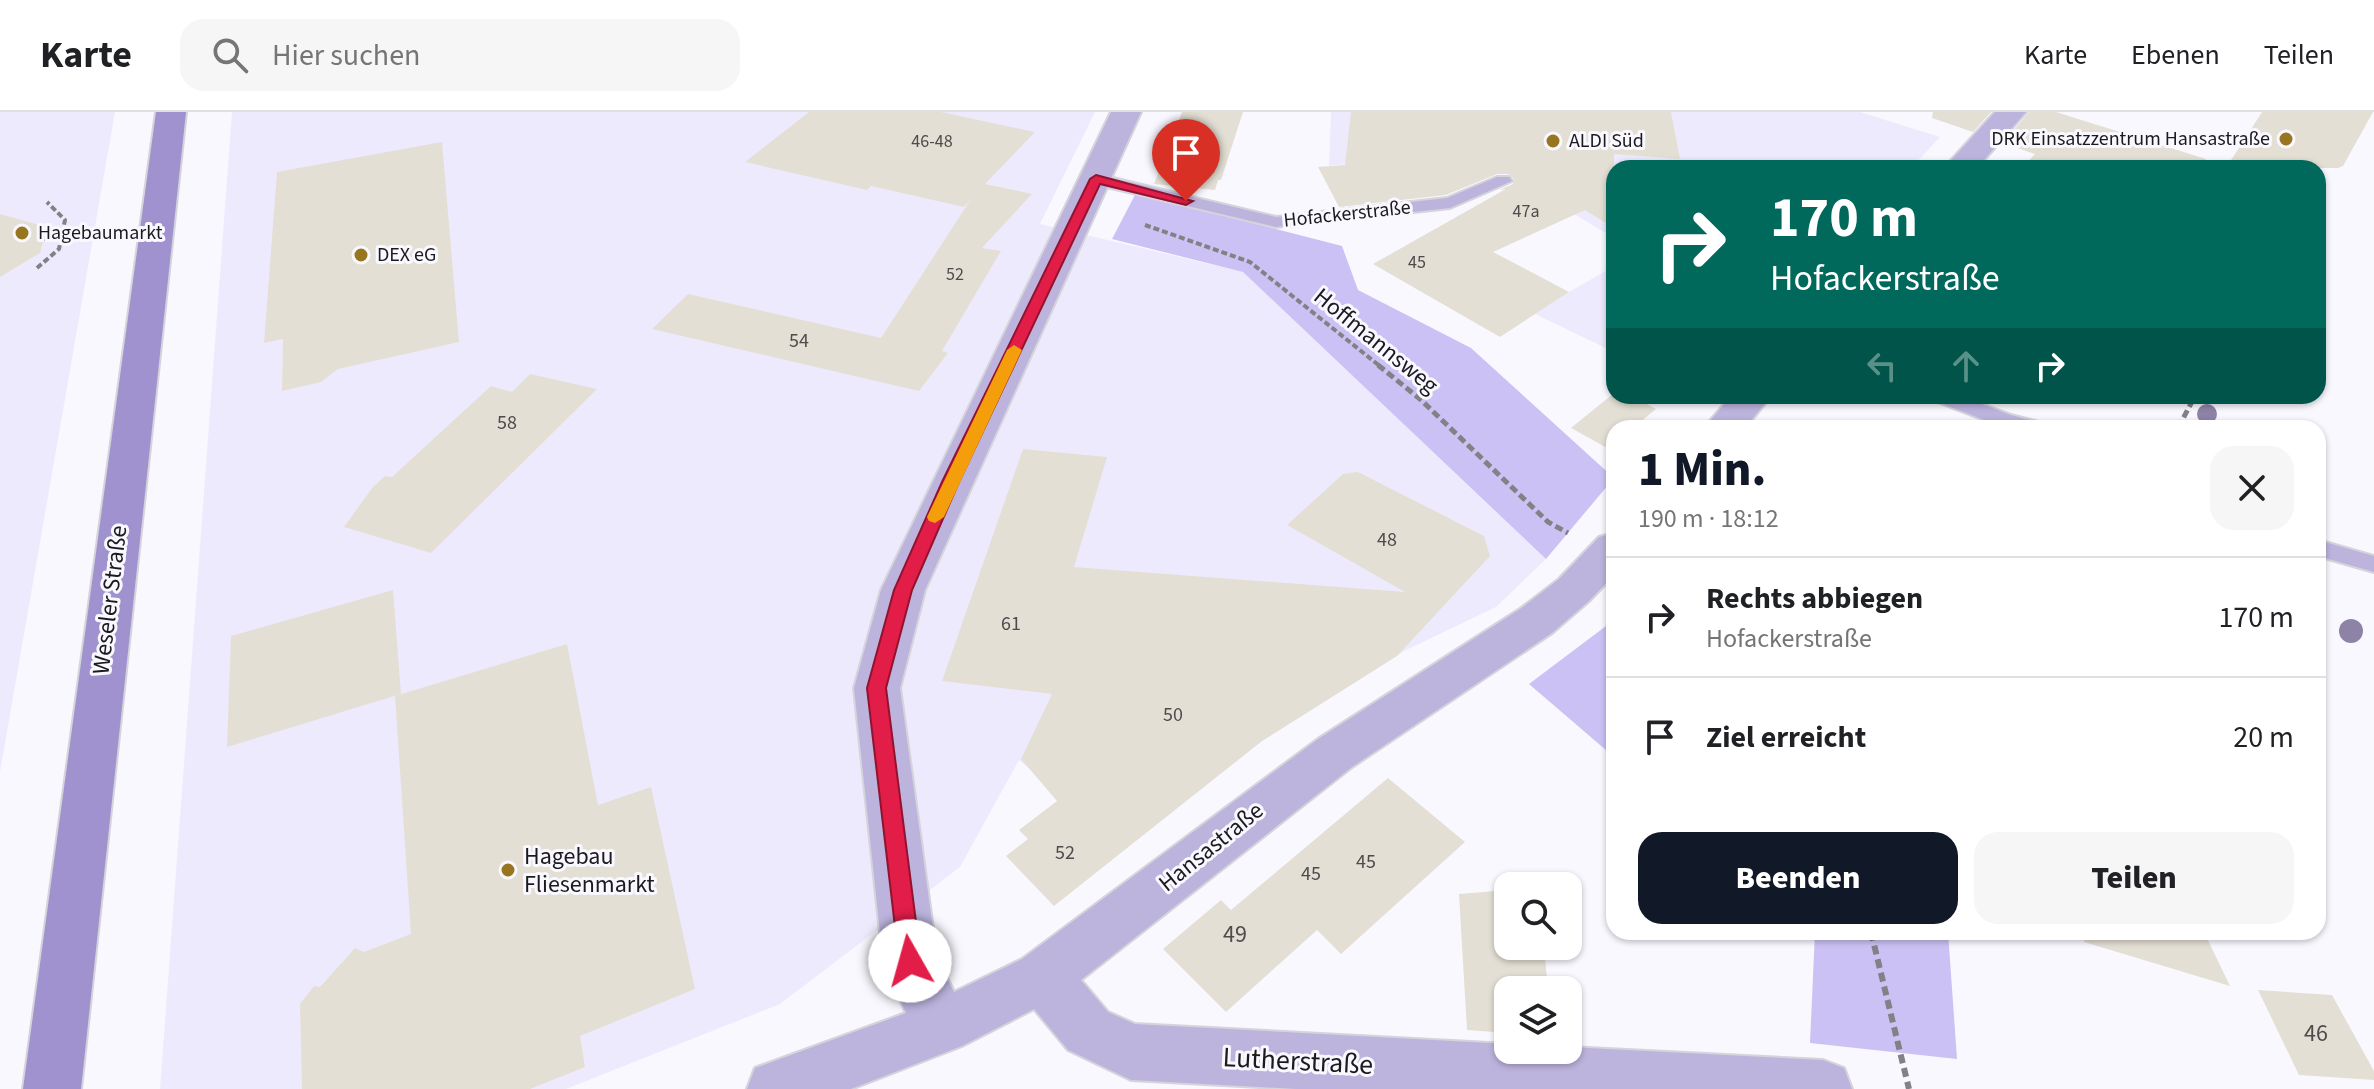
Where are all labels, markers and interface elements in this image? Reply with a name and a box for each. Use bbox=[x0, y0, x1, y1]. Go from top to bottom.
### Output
search box bbox=[180, 19, 740, 91]
text: Karte bbox=[40, 28, 132, 82]
icon: search bbox=[208, 33, 252, 77]
text: Hier suchen bbox=[272, 34, 420, 77]
text: Karte bbox=[2024, 35, 2087, 75]
text: Ebenen bbox=[2131, 35, 2220, 75]
text: Teilen bbox=[2264, 35, 2334, 75]
pin bbox=[1152, 119, 1220, 201]
place label: DRK Einsatzzentrum Hansastraße bbox=[1991, 125, 2270, 153]
place label: ALDI Süd bbox=[1569, 127, 1644, 155]
house number: 46-48 bbox=[911, 129, 953, 154]
marker: DRK Einsatzzentrum Hansastraße bbox=[2277, 130, 2295, 148]
icon: arrive bbox=[1164, 131, 1208, 175]
marker: ALDI Süd bbox=[1544, 132, 1562, 150]
text: 170 m bbox=[1770, 179, 1918, 258]
icon: right bbox=[1638, 192, 1742, 296]
street label: Hofackerstraße bbox=[1282, 193, 1412, 235]
house number: 47a bbox=[1513, 199, 1539, 224]
place label: Hagebaumarkt bbox=[38, 219, 163, 247]
marker: Hagebaumarkt bbox=[13, 224, 31, 242]
place label: DEX eG bbox=[377, 241, 436, 269]
marker: DEX eG bbox=[352, 246, 370, 264]
house number: 45 bbox=[1408, 250, 1426, 275]
text: Hofackerstraße bbox=[1770, 253, 2000, 304]
house number: 52 bbox=[946, 262, 964, 287]
street label: Hoffmannsweg bbox=[1306, 280, 1446, 402]
house number: 54 bbox=[789, 327, 809, 355]
icon: left bbox=[1860, 344, 1904, 388]
icon: ahead bbox=[1944, 344, 1988, 388]
icon: right bbox=[2028, 344, 2072, 388]
house number: 58 bbox=[497, 409, 517, 437]
text: 1 Min. bbox=[1638, 436, 1766, 504]
button: close bbox=[2210, 446, 2294, 530]
text: 190 m · 18:12 bbox=[1638, 500, 1779, 537]
street label: Weseler Straße bbox=[84, 524, 136, 676]
house number: 48 bbox=[1377, 526, 1397, 554]
text: Rechts abbiegen bbox=[1706, 577, 1923, 620]
icon: right bbox=[1638, 595, 1682, 639]
text: 170 m bbox=[2218, 596, 2294, 639]
house number: 61 bbox=[1001, 610, 1021, 638]
text: Hofackerstraße bbox=[1706, 620, 1872, 657]
house number: 50 bbox=[1163, 701, 1183, 729]
icon: arrive bbox=[1638, 715, 1682, 759]
text: Ziel erreicht bbox=[1706, 716, 1866, 759]
text: 20 m bbox=[2233, 716, 2294, 759]
street label: Hansastraße bbox=[1151, 794, 1271, 900]
button: Beenden bbox=[1638, 832, 1958, 924]
button: Teilen bbox=[1974, 832, 2294, 924]
place label: Hagebau Fliesenmarkt bbox=[524, 839, 655, 902]
house number: 52 bbox=[1055, 839, 1075, 867]
house number: 45 bbox=[1356, 848, 1376, 876]
house number: 45 bbox=[1301, 860, 1321, 888]
marker: Hagebau Fliesenmarkt bbox=[499, 861, 517, 879]
map controls bbox=[1494, 872, 1582, 1064]
button: search bbox=[1494, 872, 1582, 960]
house number: 49 bbox=[1223, 917, 1247, 952]
position arrow bbox=[868, 919, 952, 1003]
button: layers bbox=[1494, 976, 1582, 1064]
house number: 46 bbox=[2304, 1016, 2328, 1051]
street label: Lutherstraße bbox=[1222, 1037, 1374, 1085]

